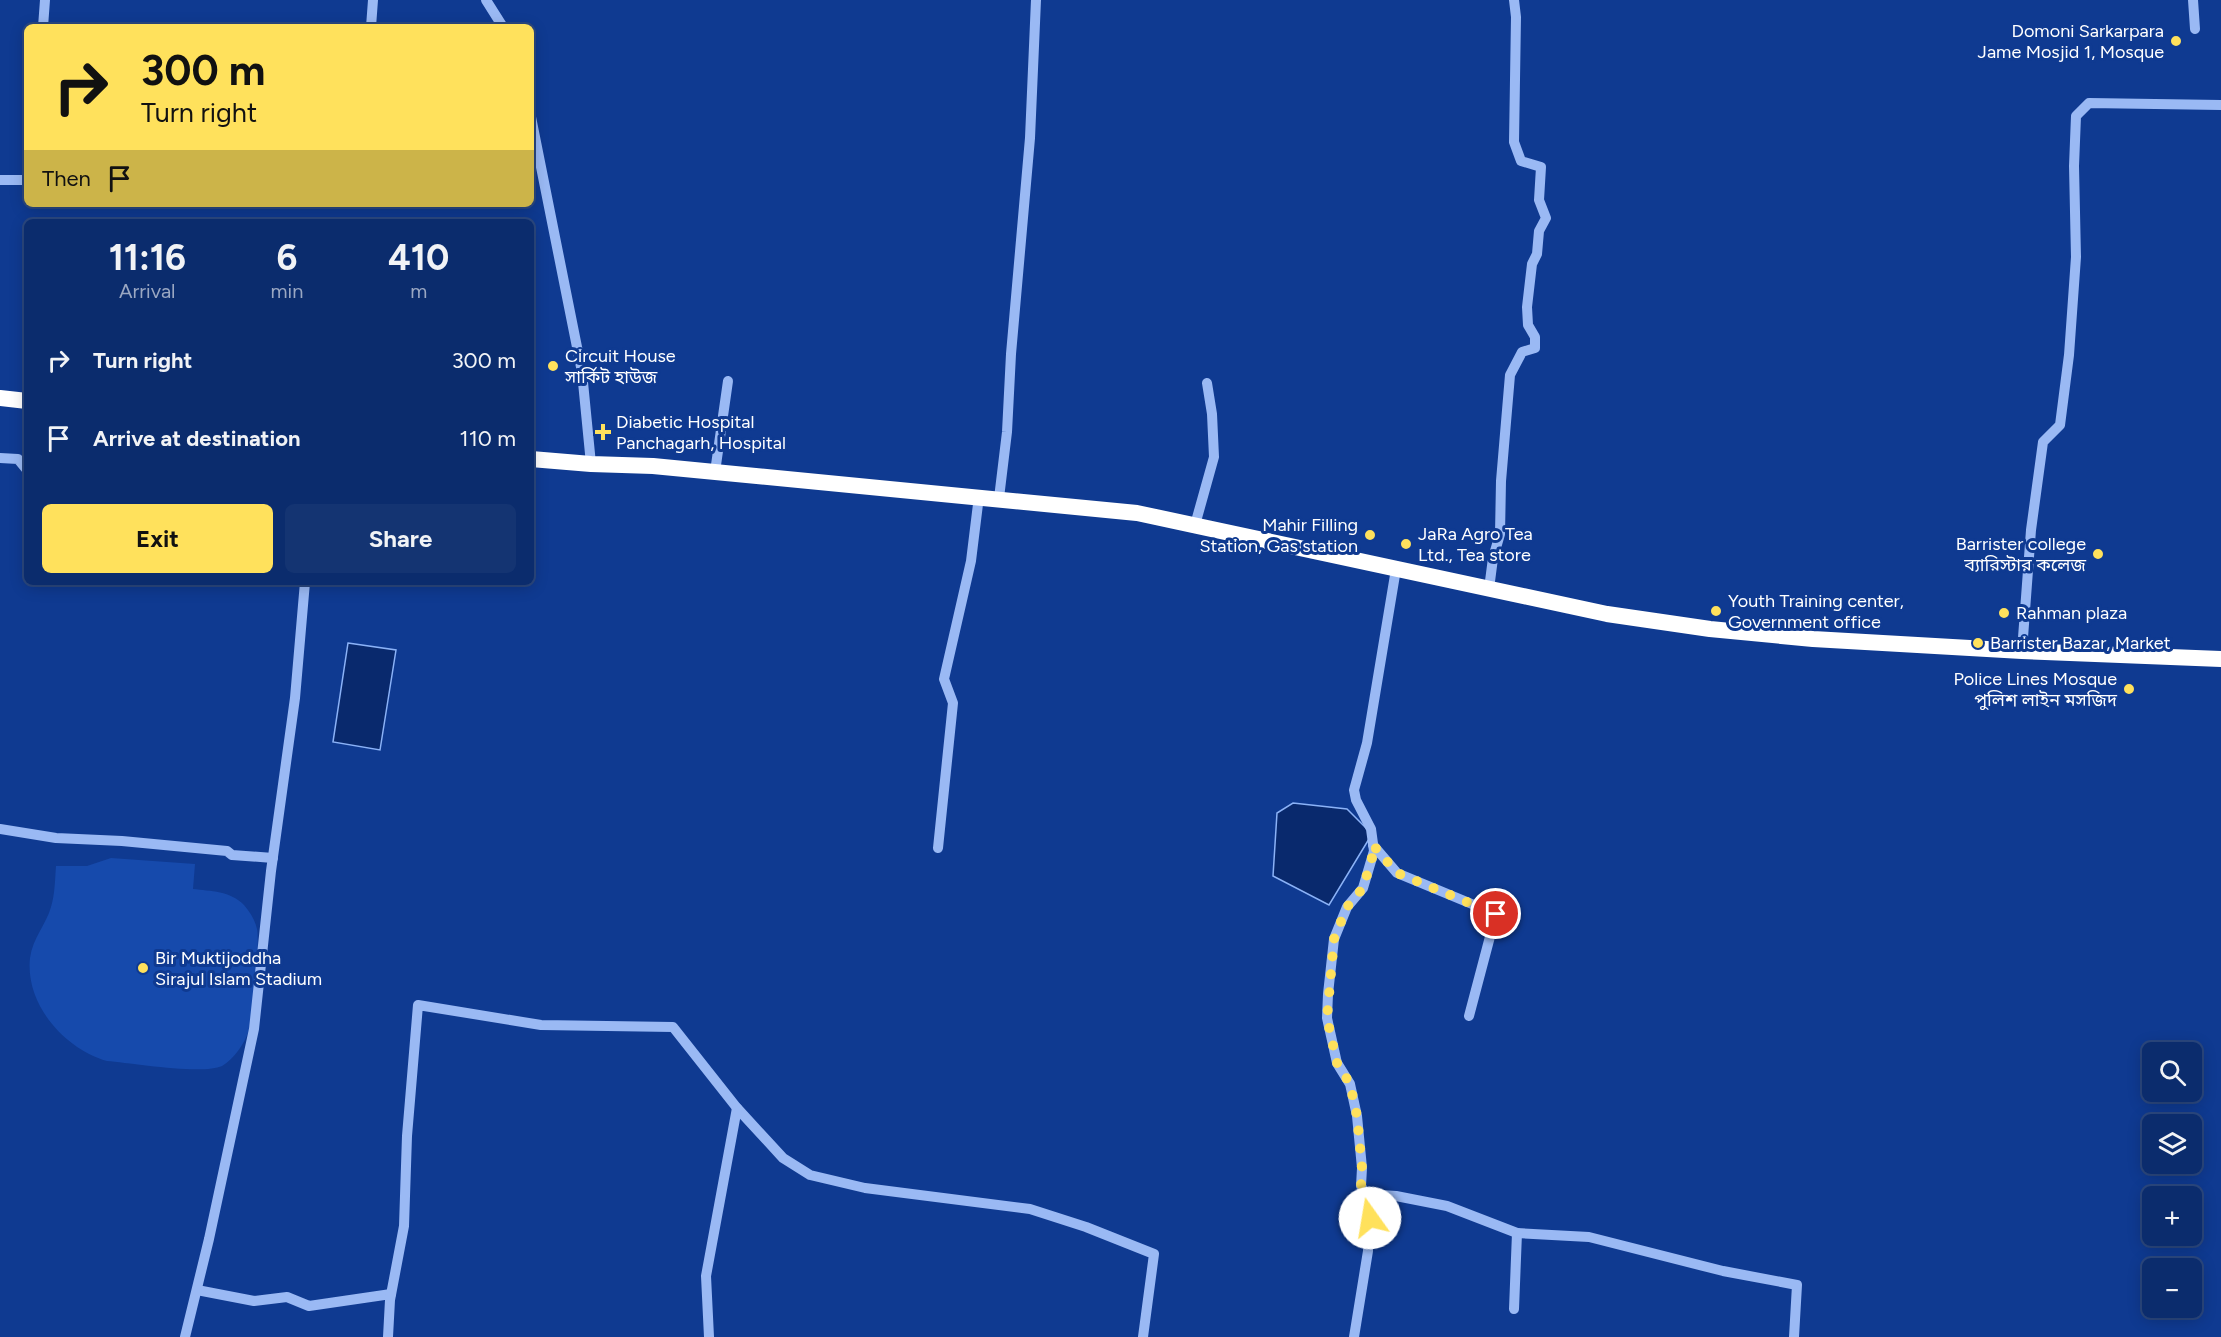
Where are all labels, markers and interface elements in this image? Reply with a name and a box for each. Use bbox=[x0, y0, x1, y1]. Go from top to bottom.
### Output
place label: Domoni Sarkarpara Jame Mosjid 1, Mosque bbox=[1978, 20, 2164, 63]
marker: Domoni Sarkarpara Jame Mosjid 1, Mosque bbox=[2169, 34, 2183, 48]
text: 300 m bbox=[141, 45, 265, 96]
icon: right bbox=[42, 48, 120, 126]
text: Turn right bbox=[141, 96, 257, 129]
icon: arrive bbox=[103, 162, 136, 195]
text: Then bbox=[42, 165, 91, 192]
text: 11:16 bbox=[109, 236, 186, 279]
text: 6 bbox=[277, 236, 297, 279]
text: 410 bbox=[388, 236, 449, 279]
text: Arrival bbox=[119, 279, 176, 303]
text: min bbox=[271, 279, 303, 303]
text: m bbox=[410, 279, 427, 303]
icon: right bbox=[42, 344, 75, 377]
place label: Circuit House সার্কিট হাউজ bbox=[564, 345, 676, 388]
text: Turn right bbox=[93, 347, 192, 374]
text: 300 m bbox=[452, 347, 516, 374]
marker: Circuit House সার্কিট হাউজ bbox=[546, 359, 560, 373]
place label: Diabetic Hospital Panchagarh, Hospital bbox=[616, 411, 786, 454]
icon: arrive bbox=[42, 422, 75, 455]
marker: Diabetic Hospital Panchagarh, Hospital bbox=[594, 423, 612, 441]
text: Arrive at destination bbox=[93, 425, 301, 452]
text: 110 m bbox=[460, 425, 516, 452]
button: Exit bbox=[42, 504, 273, 573]
button: Share bbox=[285, 504, 516, 573]
place label: Mahir Filling Station, Gas station bbox=[1200, 514, 1358, 557]
place label: JaRa Agro Tea Ltd., Tea store bbox=[1418, 523, 1533, 566]
marker: Mahir Filling Station, Gas station bbox=[1363, 528, 1377, 542]
place label: Barrister college ব্যারিস্টার কলেজ bbox=[1956, 533, 2086, 576]
marker: JaRa Agro Tea Ltd., Tea store bbox=[1399, 537, 1413, 551]
marker: Barrister college ব্যারিস্টার কলেজ bbox=[2091, 547, 2105, 561]
place label: Youth Training center, Government office bbox=[1728, 590, 1904, 633]
place label: Rahman plaza bbox=[2016, 602, 2127, 624]
marker: Youth Training center, Government office bbox=[1709, 604, 1723, 618]
marker: Rahman plaza bbox=[1997, 606, 2011, 620]
place label: Barrister Bazar, Market bbox=[1990, 632, 2171, 654]
marker: Barrister Bazar, Market bbox=[1971, 636, 1985, 650]
place label: Police Lines Mosque পুলিশ লাইন মসজিদ bbox=[1954, 668, 2118, 711]
marker: Police Lines Mosque পুলিশ লাইন মসজিদ bbox=[2122, 682, 2136, 696]
pin bbox=[1470, 888, 1521, 939]
icon: arrive bbox=[1479, 897, 1512, 930]
place label: Bir Muktijoddha Sirajul Islam Stadium bbox=[155, 947, 322, 990]
marker: Bir Muktijoddha Sirajul Islam Stadium bbox=[136, 961, 150, 975]
map controls bbox=[2142, 1042, 2202, 1318]
button: search bbox=[2142, 1042, 2202, 1102]
button: layers bbox=[2142, 1114, 2202, 1174]
position arrow bbox=[1338, 1186, 1402, 1250]
button: + bbox=[2142, 1186, 2202, 1246]
button: − bbox=[2142, 1258, 2202, 1318]

